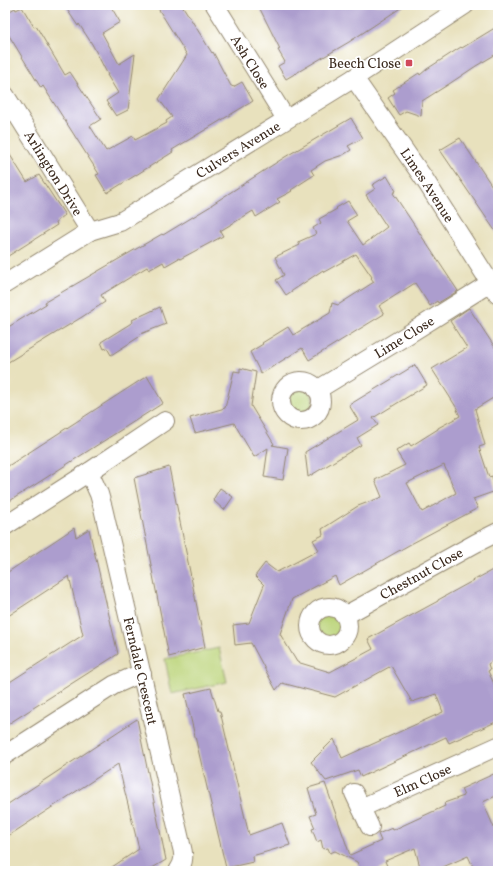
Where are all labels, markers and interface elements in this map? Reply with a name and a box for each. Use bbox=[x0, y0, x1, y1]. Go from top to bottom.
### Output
street label: Ash Close bbox=[225, 32, 273, 94]
place label: Beech Close bbox=[329, 55, 401, 74]
marker: Beech Close bbox=[404, 58, 414, 68]
street label: Culvers Avenue bbox=[193, 117, 285, 184]
street label: Arlington Drive bbox=[19, 128, 87, 220]
street label: Limes Avenue bbox=[395, 145, 458, 227]
street label: Lime Close bbox=[371, 312, 439, 364]
street label: Chestnut Close bbox=[377, 544, 467, 605]
street label: Ferndale Crescent bbox=[118, 615, 161, 727]
street label: Elm Close bbox=[391, 760, 455, 803]

